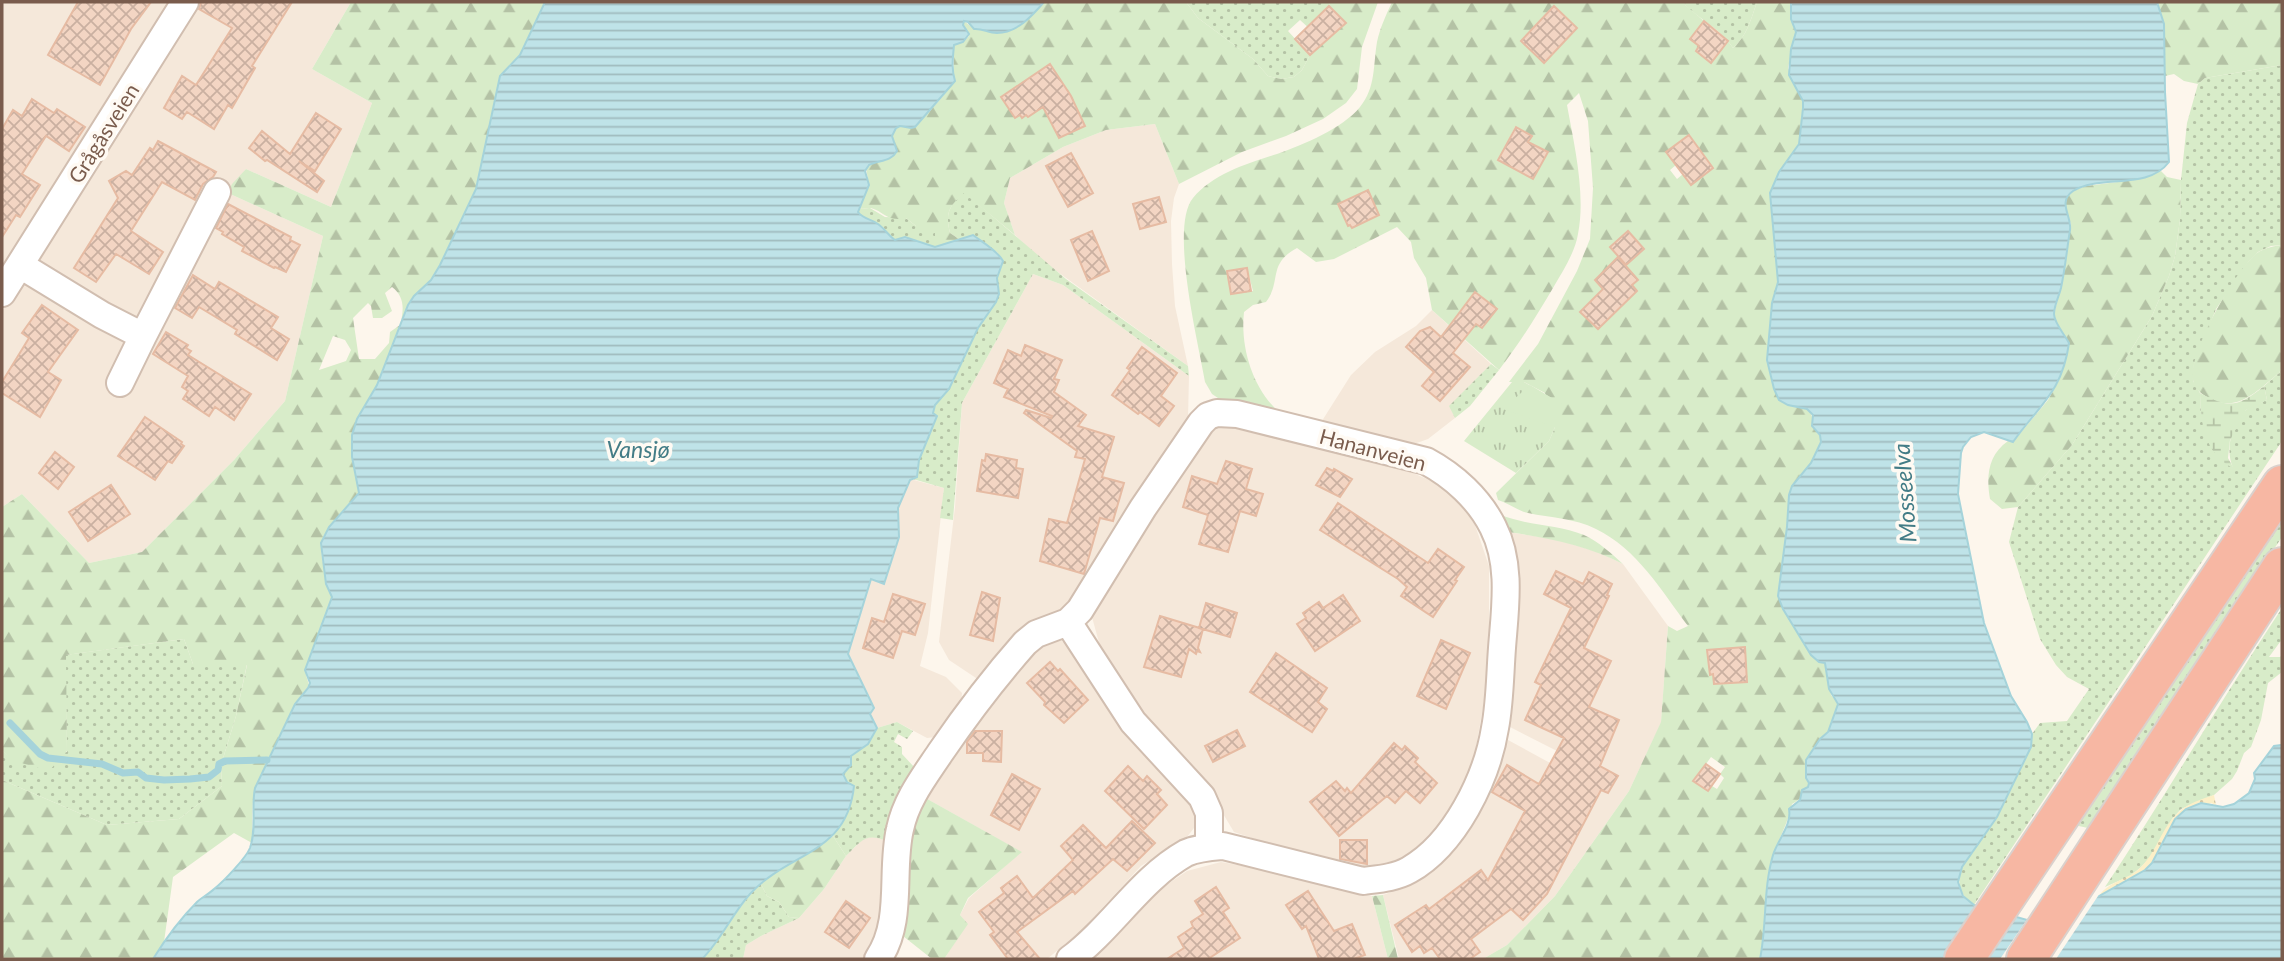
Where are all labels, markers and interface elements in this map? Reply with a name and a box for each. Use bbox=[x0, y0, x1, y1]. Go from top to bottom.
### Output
street label: Grågåsveien bbox=[62, 79, 144, 187]
street label: Hananveien bbox=[1317, 423, 1429, 475]
water label: Vansjø bbox=[606, 435, 670, 463]
water label: Mosseelva bbox=[1887, 442, 1921, 544]

